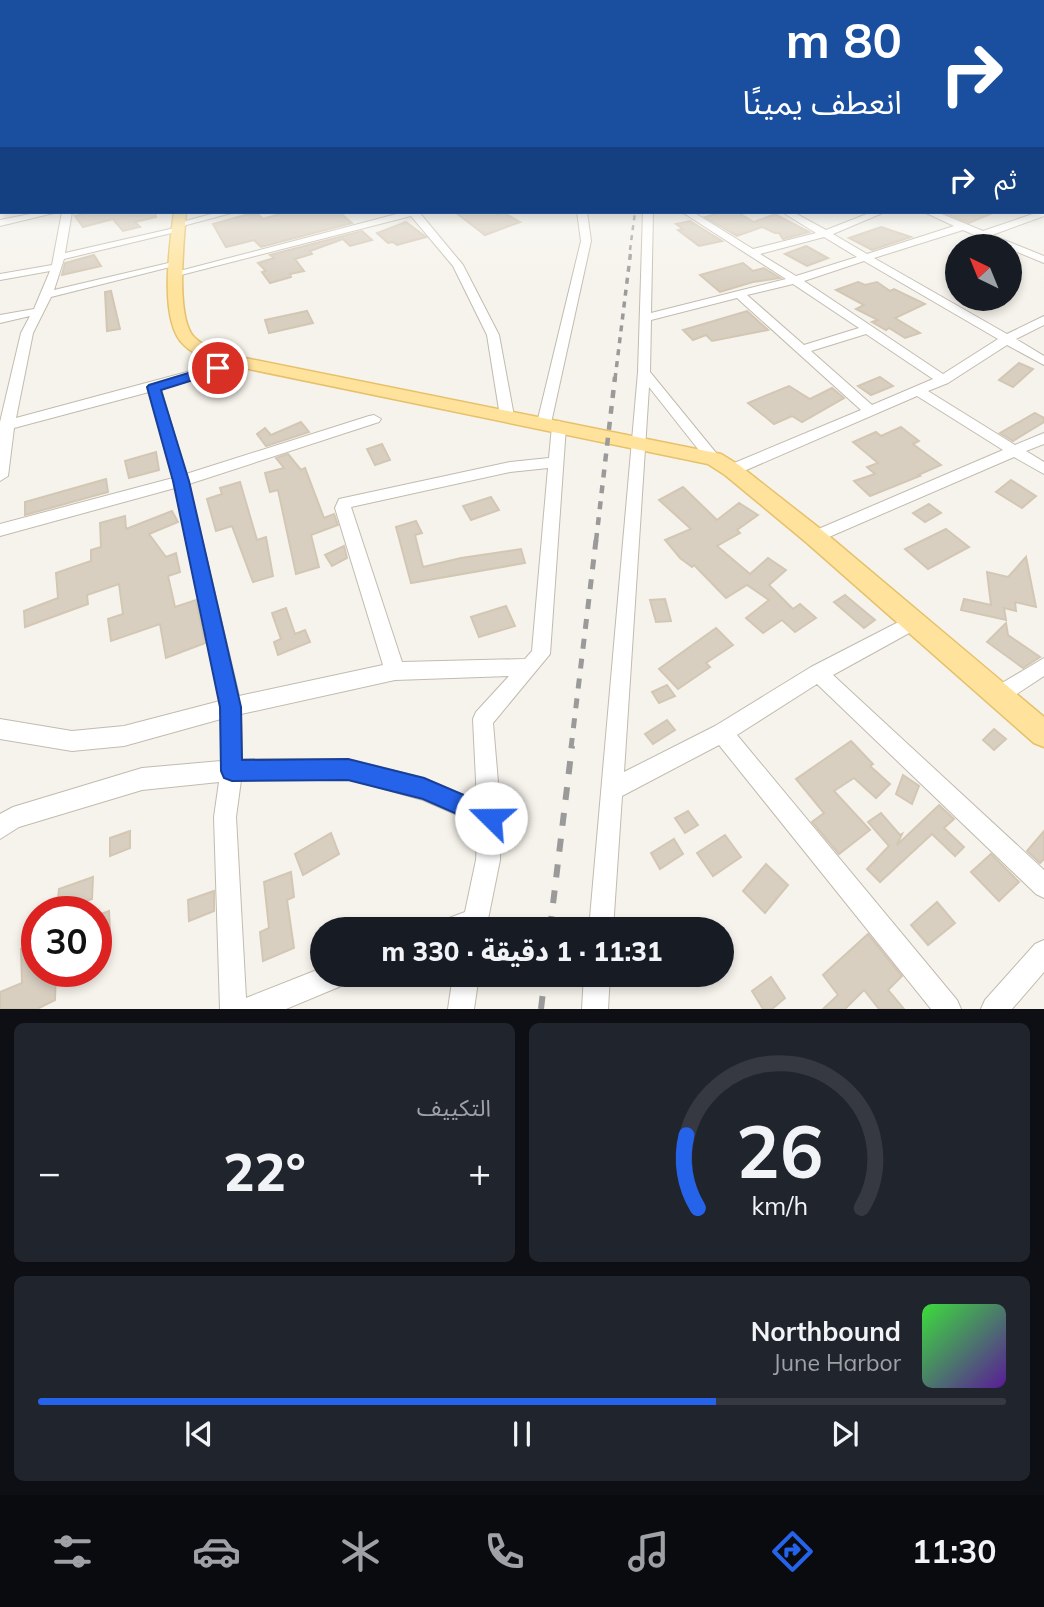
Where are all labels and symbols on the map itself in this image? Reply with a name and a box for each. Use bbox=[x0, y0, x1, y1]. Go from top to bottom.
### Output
north arrow bbox=[945, 234, 1022, 312]
pin bbox=[188, 338, 248, 398]
position arrow bbox=[454, 781, 528, 855]
speed limit sign: 30 bbox=[21, 896, 112, 987]

